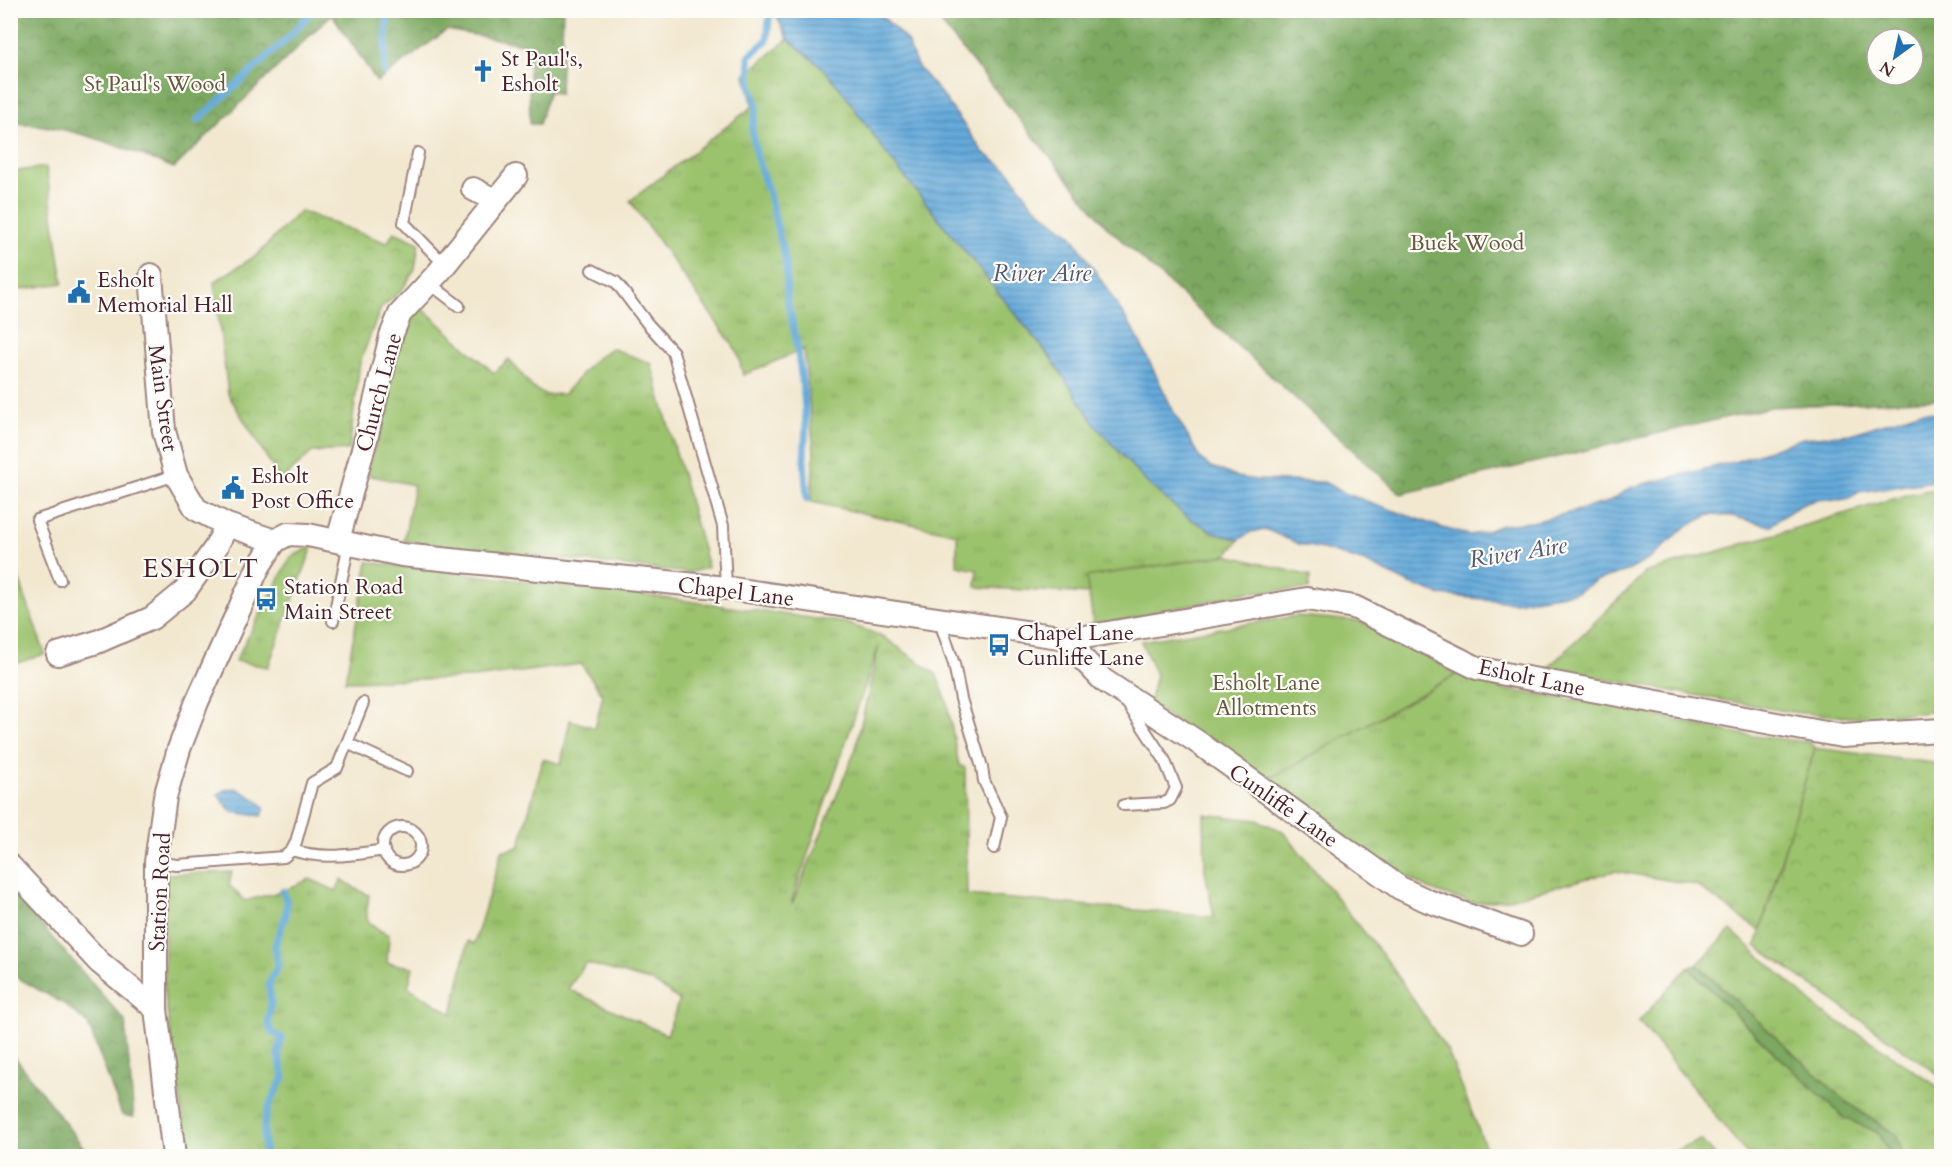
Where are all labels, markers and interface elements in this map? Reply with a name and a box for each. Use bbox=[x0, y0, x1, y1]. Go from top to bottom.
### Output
north arrow bbox=[1865, 27, 1925, 87]
place label: St Paul's, Esholt bbox=[501, 44, 583, 99]
text: N bbox=[1875, 56, 1899, 82]
church icon: St Paul's, Esholt bbox=[470, 58, 496, 84]
park label: St Paul's Wood bbox=[84, 69, 226, 99]
park label: Buck Wood bbox=[1410, 228, 1525, 258]
water label: River Aire bbox=[993, 257, 1092, 290]
place label: Esholt Memorial Hall bbox=[97, 265, 233, 320]
public building icon: Esholt Memorial Hall bbox=[66, 279, 92, 305]
street label: Church Lane bbox=[349, 329, 409, 455]
street label: Main Street bbox=[141, 343, 185, 454]
place label: Esholt Post Office bbox=[251, 461, 354, 516]
public building icon: Esholt Post Office bbox=[220, 475, 246, 501]
water label: River Aire bbox=[1467, 528, 1570, 577]
district label: ESHOLT bbox=[142, 551, 260, 586]
street label: Chapel Lane bbox=[676, 570, 796, 614]
place label: Station Road Main Street bbox=[284, 572, 404, 627]
bus stop icon: Station Road Main Street bbox=[253, 586, 279, 612]
place label: Chapel Lane Cunliffe Lane bbox=[1017, 618, 1145, 673]
bus stop icon: Chapel Lane Cunliffe Lane bbox=[986, 632, 1012, 658]
street label: Esholt Lane bbox=[1476, 652, 1588, 704]
park label: Esholt Lane Allotments bbox=[1212, 668, 1320, 723]
street label: Cunliffe Lane bbox=[1223, 757, 1344, 855]
street label: Station Road bbox=[142, 831, 178, 952]

